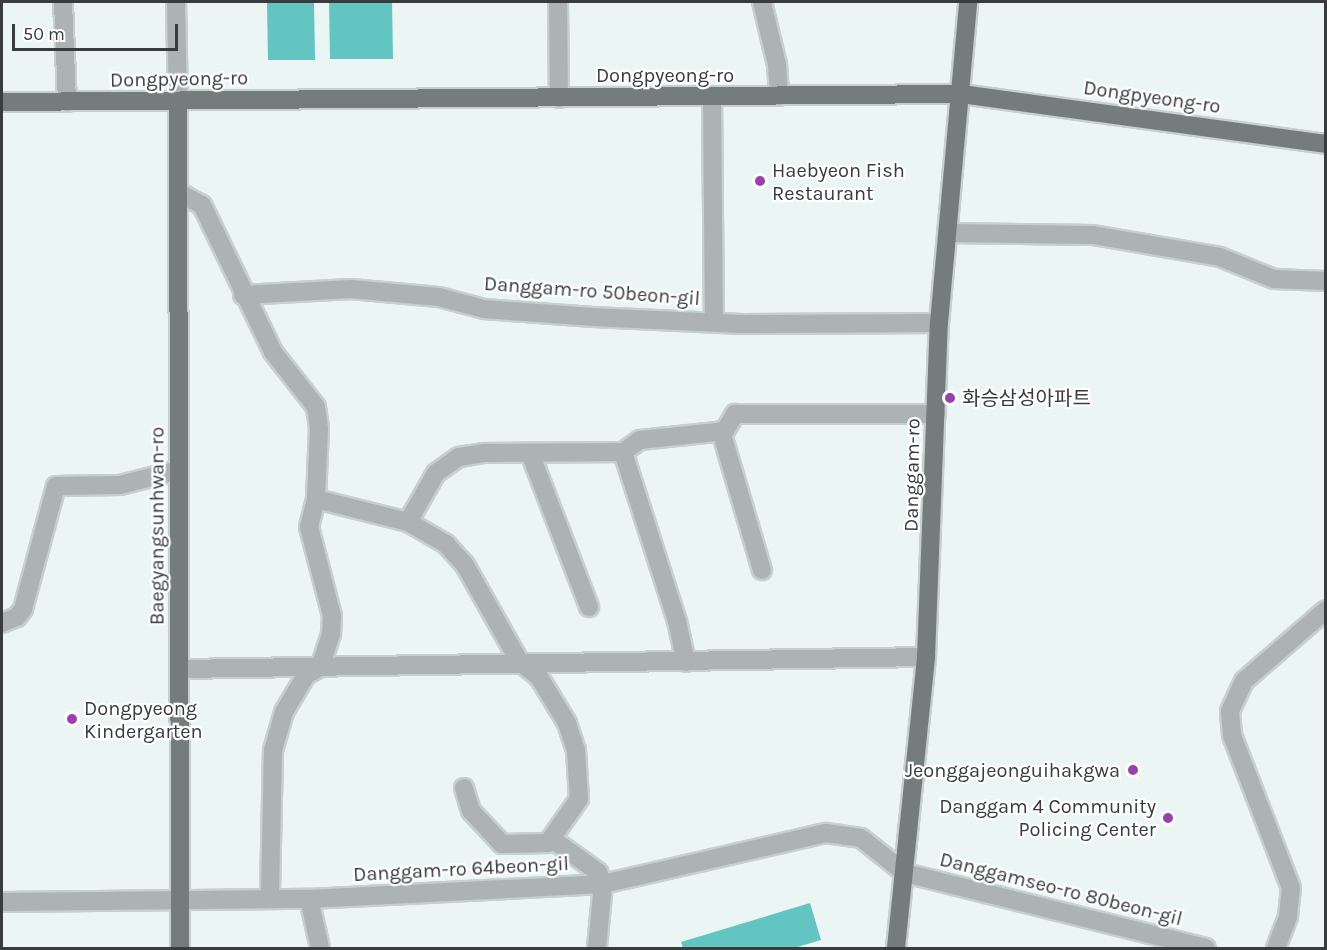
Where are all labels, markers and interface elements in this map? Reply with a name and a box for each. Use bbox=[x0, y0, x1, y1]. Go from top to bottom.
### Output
scale bar bbox=[15, 12, 182, 50]
text: 50 m bbox=[23, 23, 65, 45]
street label: Dongpyeong-ro bbox=[596, 63, 734, 87]
street label: Dongpyeong-ro bbox=[110, 66, 248, 92]
street label: Dongpyeong-ro bbox=[1082, 76, 1222, 118]
place label: Haebyeon Fish Restaurant bbox=[772, 158, 905, 205]
marker: Haebyeon Fish Restaurant bbox=[753, 174, 767, 188]
street label: Danggam-ro 50beon-gil bbox=[483, 271, 701, 311]
place label: 화승삼성아파트 bbox=[962, 386, 1091, 410]
marker: 화승삼성아파트 bbox=[943, 391, 957, 405]
street label: Danggam-ro bbox=[899, 418, 925, 532]
street label: Baegyangsunhwan-ro bbox=[145, 427, 169, 625]
place label: Dongpyeong Kindergarten bbox=[84, 696, 203, 743]
marker: Dongpyeong Kindergarten bbox=[65, 712, 79, 726]
place label: Jeonggajeonguihakgwa bbox=[905, 758, 1120, 782]
marker: Jeonggajeonguihakgwa bbox=[1124, 761, 1142, 779]
place label: Danggam 4 Community Policing Center bbox=[939, 795, 1156, 842]
marker: Danggam 4 Community Policing Center bbox=[1161, 811, 1175, 825]
street label: Danggamseo-ro 80beon-gil bbox=[937, 847, 1185, 931]
street label: Danggam-ro 64beon-gil bbox=[353, 851, 569, 887]

